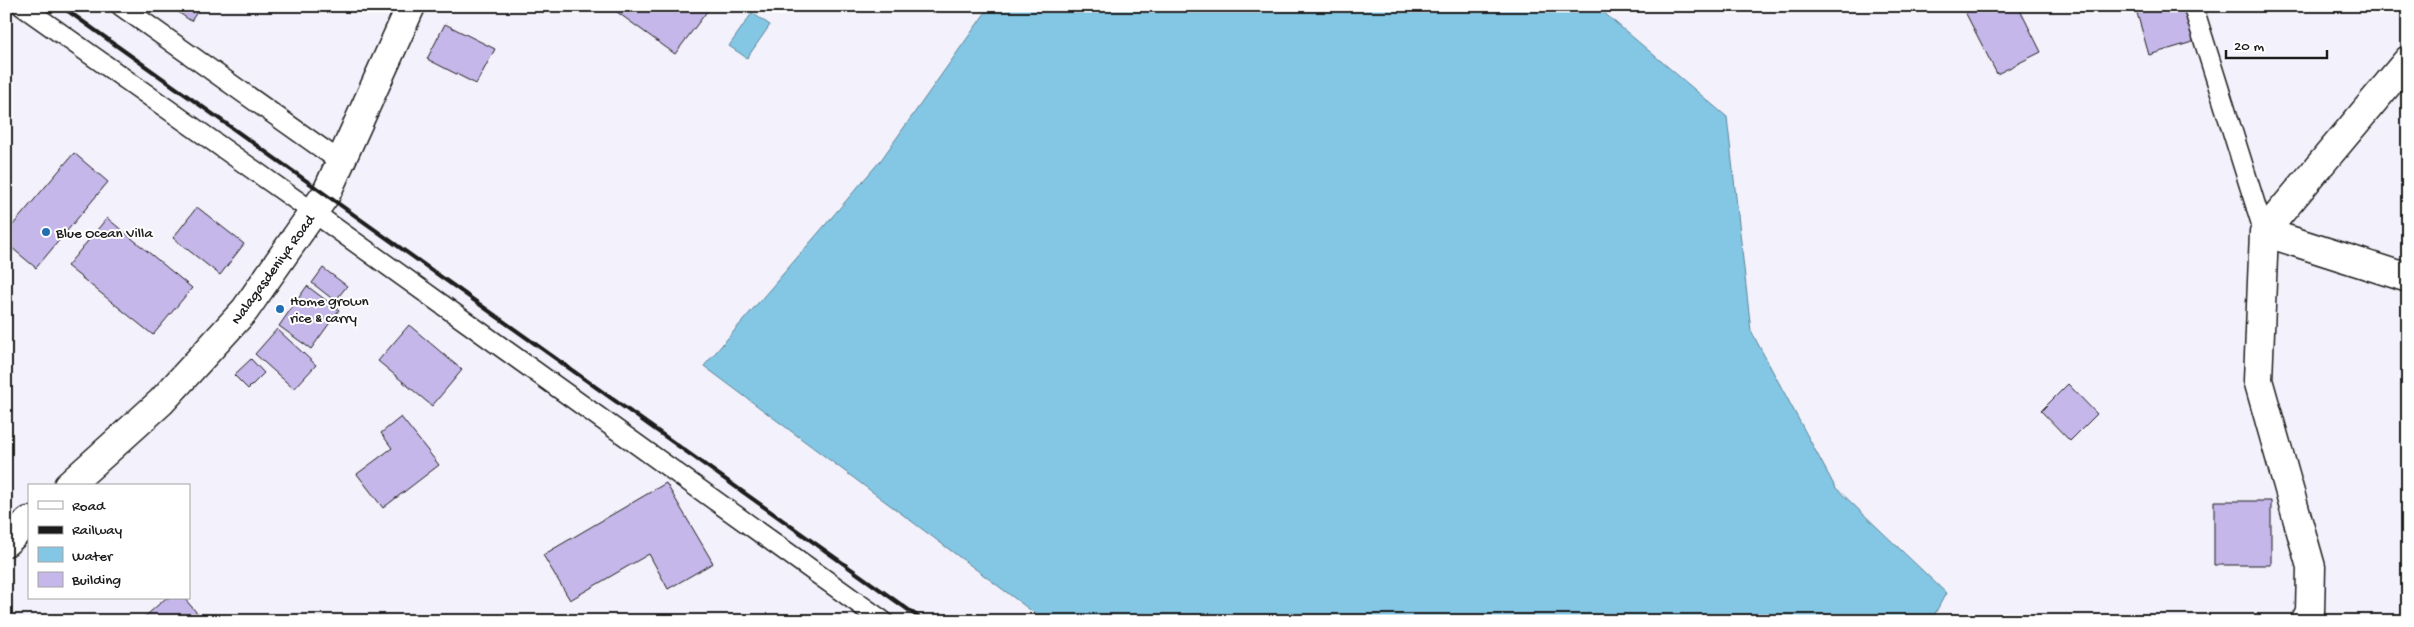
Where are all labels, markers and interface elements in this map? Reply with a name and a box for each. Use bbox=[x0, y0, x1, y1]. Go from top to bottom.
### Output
scale bar bbox=[2226, 28, 2328, 60]
text: 20 m bbox=[2234, 38, 2264, 56]
street label: Nalagasdeniya Road bbox=[228, 211, 320, 328]
place label: Blue Ocean Villa bbox=[55, 225, 153, 243]
marker: Blue Ocean Villa bbox=[40, 226, 52, 238]
place label: Home grown rice & carry bbox=[290, 293, 369, 328]
marker: Home grown rice & carry bbox=[274, 303, 286, 315]
legend bbox=[28, 484, 190, 600]
text: Road bbox=[72, 498, 106, 516]
text: Railway bbox=[72, 522, 123, 540]
text: Water bbox=[72, 548, 114, 566]
text: Building bbox=[71, 572, 121, 590]

